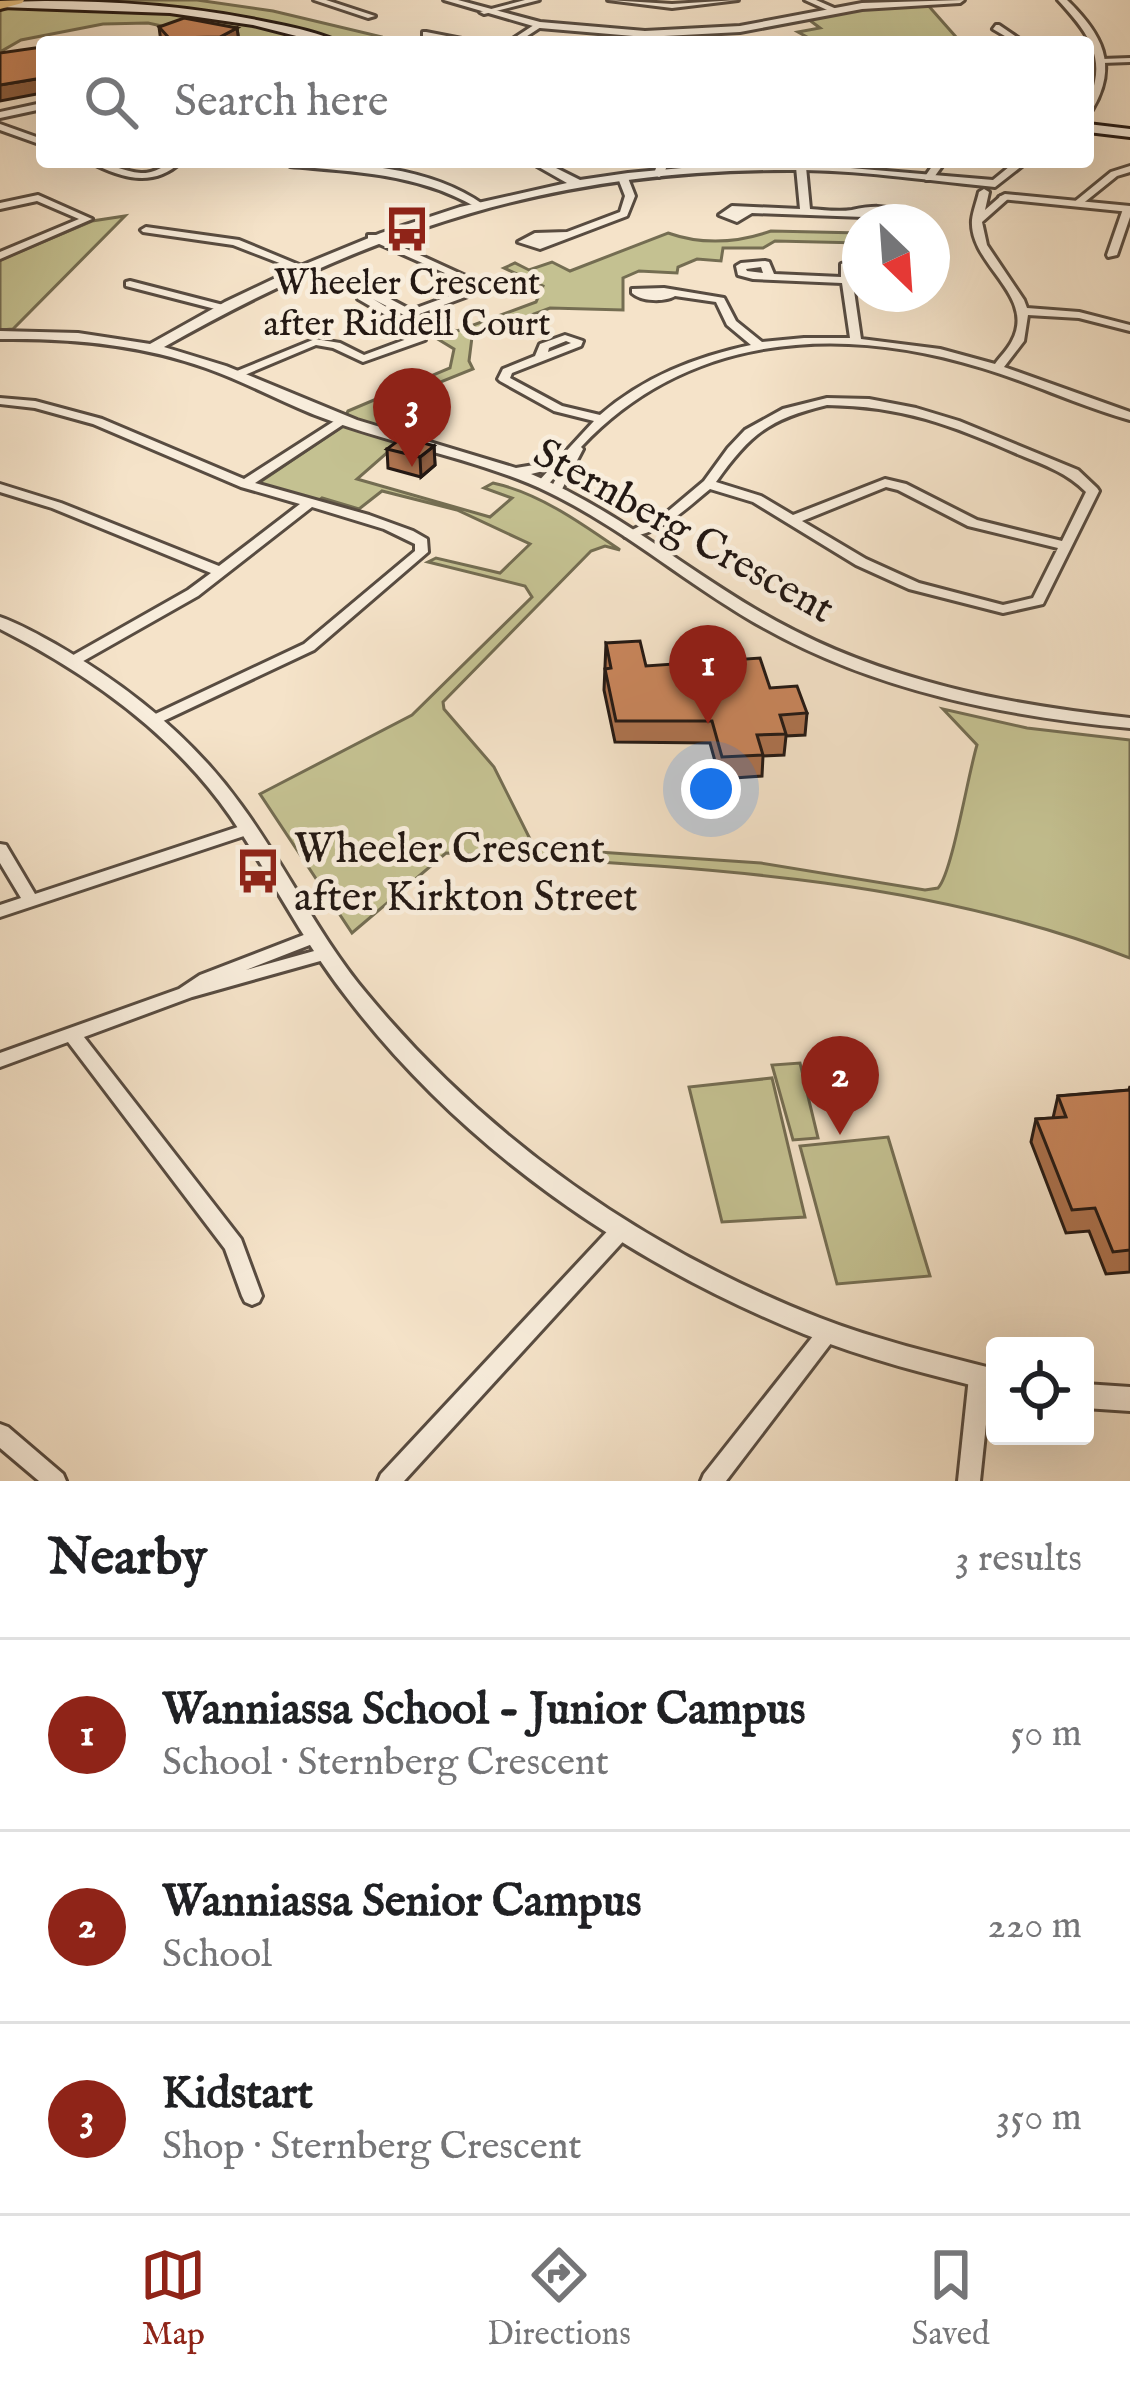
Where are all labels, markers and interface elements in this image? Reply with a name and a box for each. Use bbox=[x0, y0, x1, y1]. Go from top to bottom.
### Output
search box bbox=[36, 36, 1094, 168]
icon: search bbox=[78, 69, 144, 135]
text: Search here bbox=[174, 74, 388, 131]
bus stop icon: Wheeler Crescent after Riddell Court bbox=[382, 204, 432, 254]
north arrow bbox=[842, 204, 950, 312]
place label: Wheeler Crescent after Riddell Court bbox=[264, 261, 551, 348]
pin: 3 bbox=[373, 368, 451, 467]
street label: Sternberg Crescent bbox=[524, 428, 843, 637]
pin: 1 bbox=[669, 625, 747, 724]
your location bbox=[681, 759, 741, 819]
place label: Wheeler Crescent after Kirkton Street bbox=[294, 824, 638, 925]
bus stop icon: Wheeler Crescent after Kirkton Street bbox=[233, 846, 283, 896]
pin: 2 bbox=[801, 1036, 879, 1135]
map controls bbox=[986, 1337, 1094, 1445]
button: locate bbox=[986, 1337, 1094, 1445]
text: Nearby bbox=[48, 1527, 207, 1592]
text: 3 results bbox=[955, 1535, 1082, 1584]
text: Wanniassa School - Junior Campus bbox=[162, 1682, 806, 1739]
text: 1 bbox=[80, 1710, 94, 1759]
text: 50 m bbox=[1010, 1710, 1082, 1759]
text: School · Sternberg Crescent bbox=[162, 1739, 609, 1788]
text: Wanniassa Senior Campus bbox=[162, 1874, 642, 1931]
text: 2 bbox=[78, 1902, 96, 1951]
text: 220 m bbox=[988, 1902, 1082, 1951]
text: School bbox=[162, 1931, 272, 1980]
text: Kidstart bbox=[162, 2066, 313, 2123]
text: 3 bbox=[80, 2094, 94, 2143]
text: 350 m bbox=[996, 2094, 1082, 2143]
text: Shop · Sternberg Crescent bbox=[162, 2123, 582, 2172]
tab: Map bbox=[140, 2242, 206, 2356]
tab: Directions bbox=[487, 2242, 631, 2356]
tab: Saved bbox=[912, 2242, 990, 2356]

